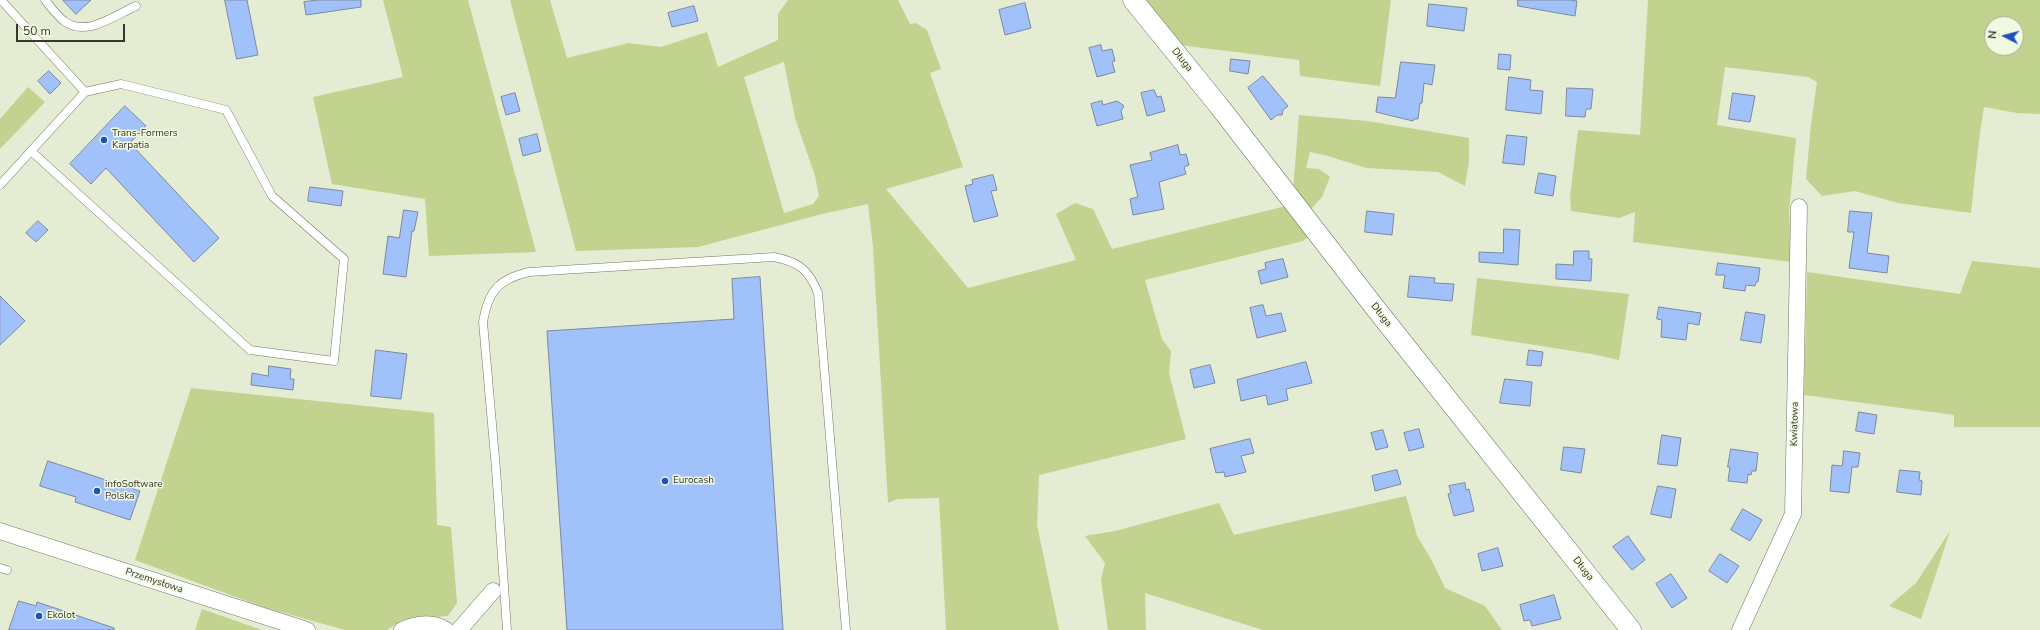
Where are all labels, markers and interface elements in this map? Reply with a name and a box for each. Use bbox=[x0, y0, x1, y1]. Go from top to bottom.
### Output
scale bar bbox=[18, 16, 127, 42]
north arrow bbox=[1984, 16, 2024, 56]
text: 50 m bbox=[23, 23, 51, 39]
text: N bbox=[1985, 30, 2000, 40]
street label: Długa bbox=[1169, 46, 1195, 74]
place label: Trans-Formers Karpatia bbox=[112, 128, 177, 152]
marker: Trans-Formers Karpatia bbox=[99, 135, 109, 145]
street label: Długa bbox=[1368, 301, 1394, 329]
street label: Kwiatowa bbox=[1789, 402, 1801, 446]
place label: Eurocash bbox=[673, 475, 714, 487]
marker: Eurocash bbox=[660, 476, 670, 486]
place label: infoSoftware Polska bbox=[105, 479, 163, 502]
marker: infoSoftware Polska bbox=[92, 486, 102, 496]
street label: Długa bbox=[1570, 555, 1596, 583]
street label: Przemysłowa bbox=[124, 566, 184, 596]
place label: Ekolot bbox=[47, 610, 75, 622]
marker: Ekolot bbox=[34, 611, 44, 621]

